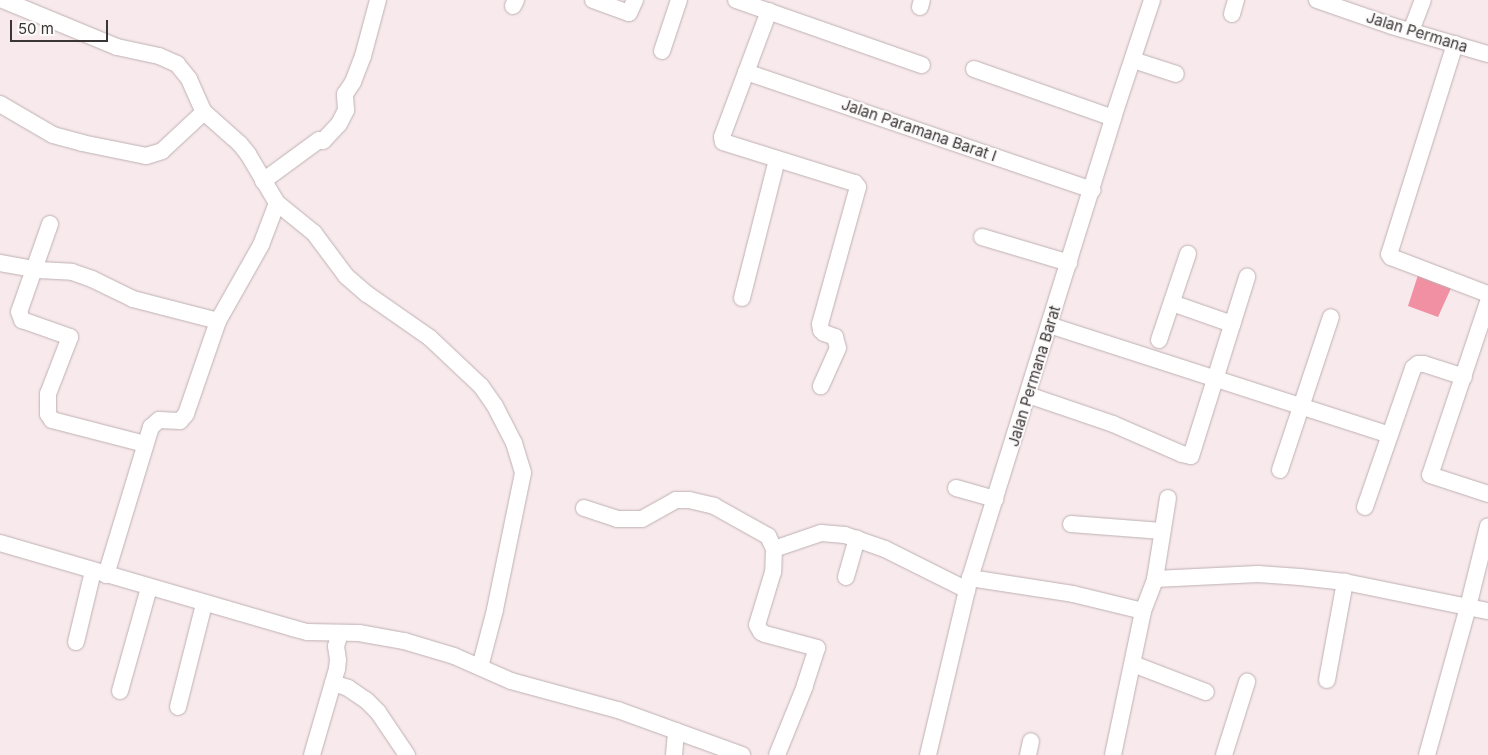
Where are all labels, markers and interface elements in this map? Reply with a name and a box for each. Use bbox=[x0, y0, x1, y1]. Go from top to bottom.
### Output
street label: Jalan Permana bbox=[1364, 8, 1470, 56]
scale bar bbox=[12, 10, 110, 42]
text: 50 m bbox=[18, 19, 54, 38]
street label: Jalan Paramana Barat I bbox=[839, 95, 999, 165]
street label: Jalan Permana Barat bbox=[1004, 303, 1064, 449]

